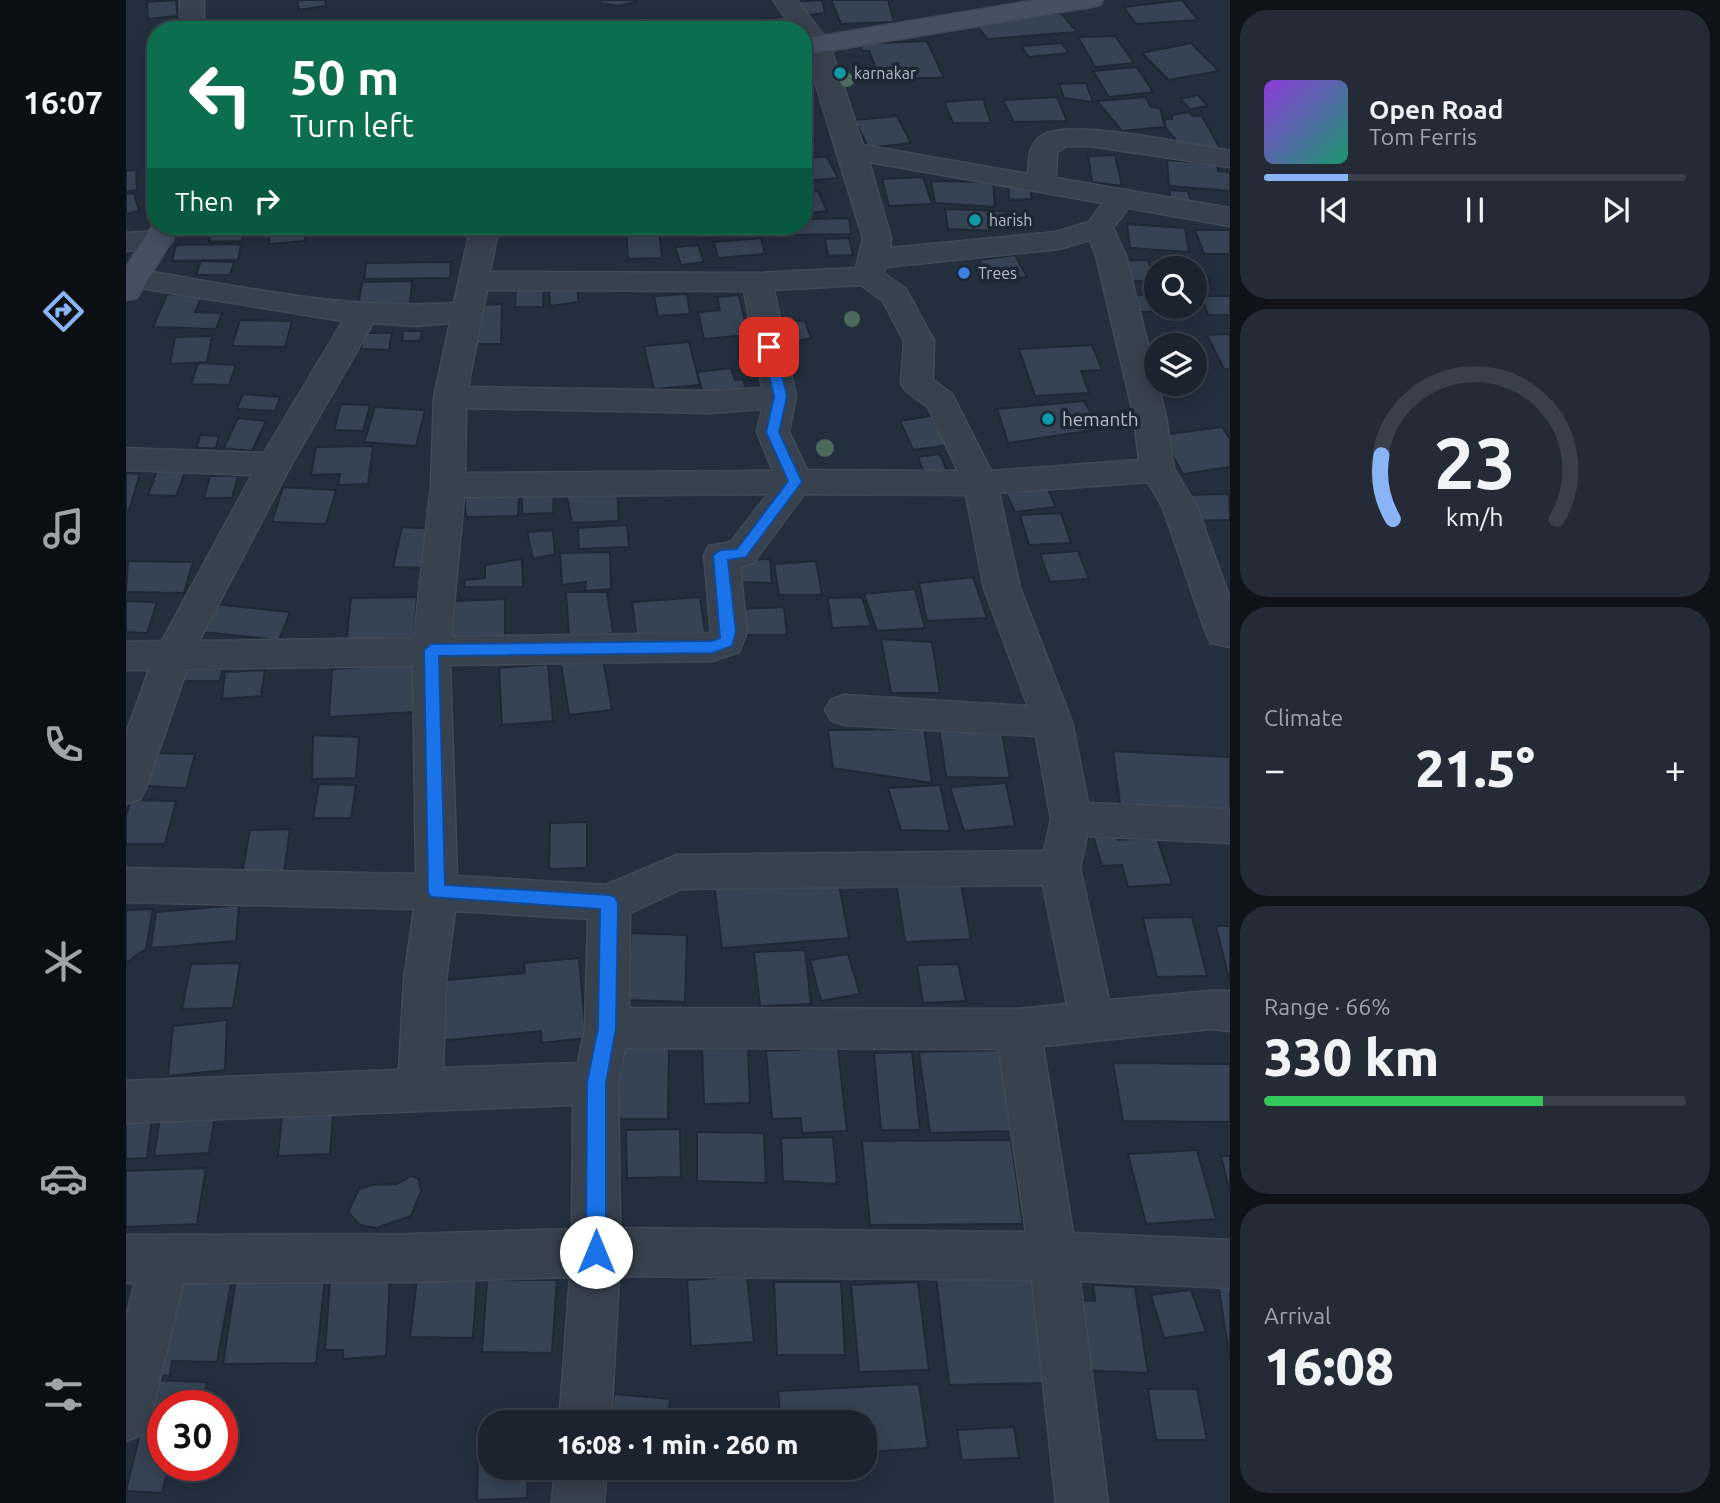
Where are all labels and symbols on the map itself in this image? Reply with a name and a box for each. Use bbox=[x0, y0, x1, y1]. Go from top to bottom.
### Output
place label: karnakar bbox=[854, 64, 916, 82]
marker: karnakar bbox=[832, 65, 848, 81]
place label: harish bbox=[989, 211, 1032, 229]
marker: harish bbox=[967, 212, 983, 228]
place label: Trees bbox=[978, 264, 1017, 282]
marker: Trees bbox=[956, 265, 972, 281]
pin bbox=[739, 317, 799, 377]
place label: hemanth bbox=[1062, 408, 1139, 430]
marker: hemanth bbox=[1040, 411, 1056, 427]
position arrow bbox=[559, 1215, 633, 1289]
speed limit sign: 30 bbox=[147, 1390, 238, 1481]

